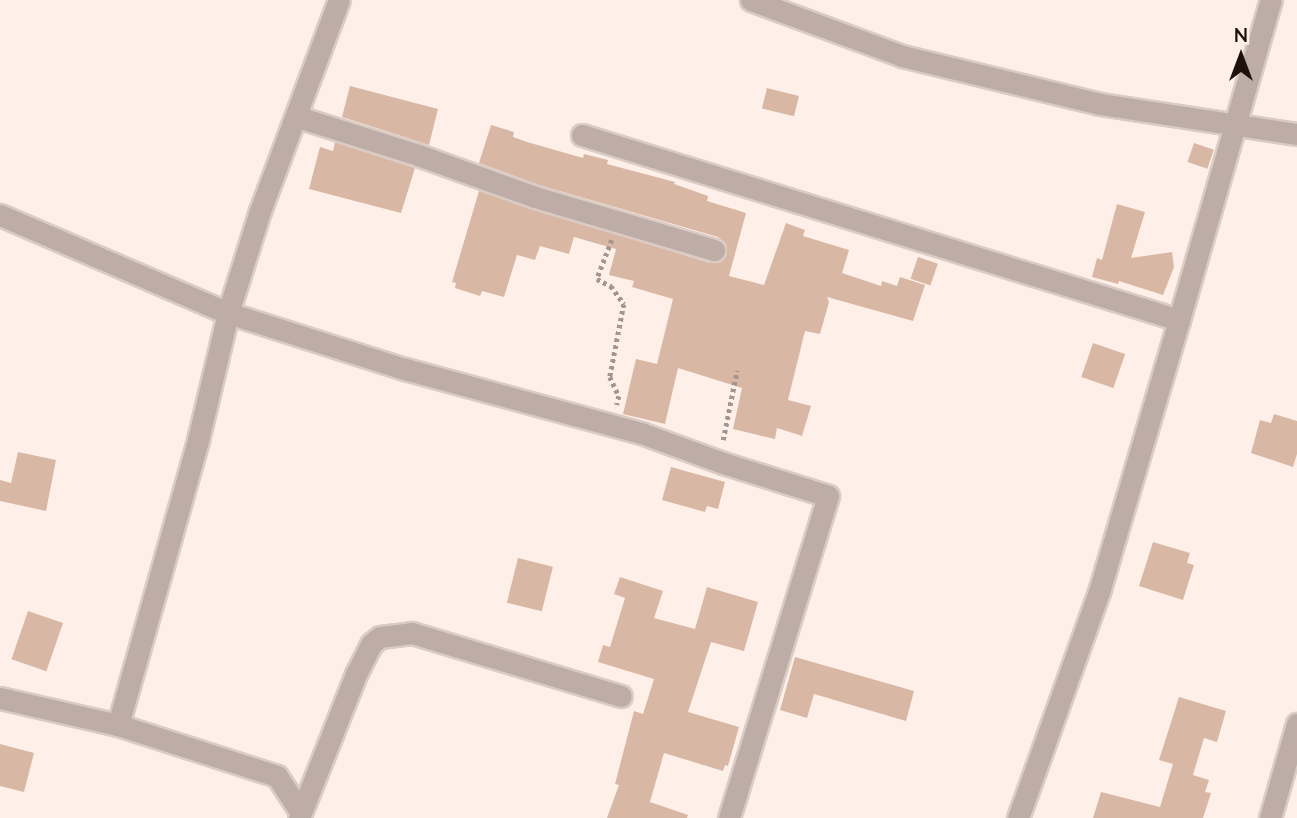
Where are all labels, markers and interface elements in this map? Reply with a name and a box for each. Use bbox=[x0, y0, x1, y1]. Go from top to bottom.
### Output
north arrow bbox=[1206, 21, 1276, 91]
text: N bbox=[1234, 23, 1248, 47]

